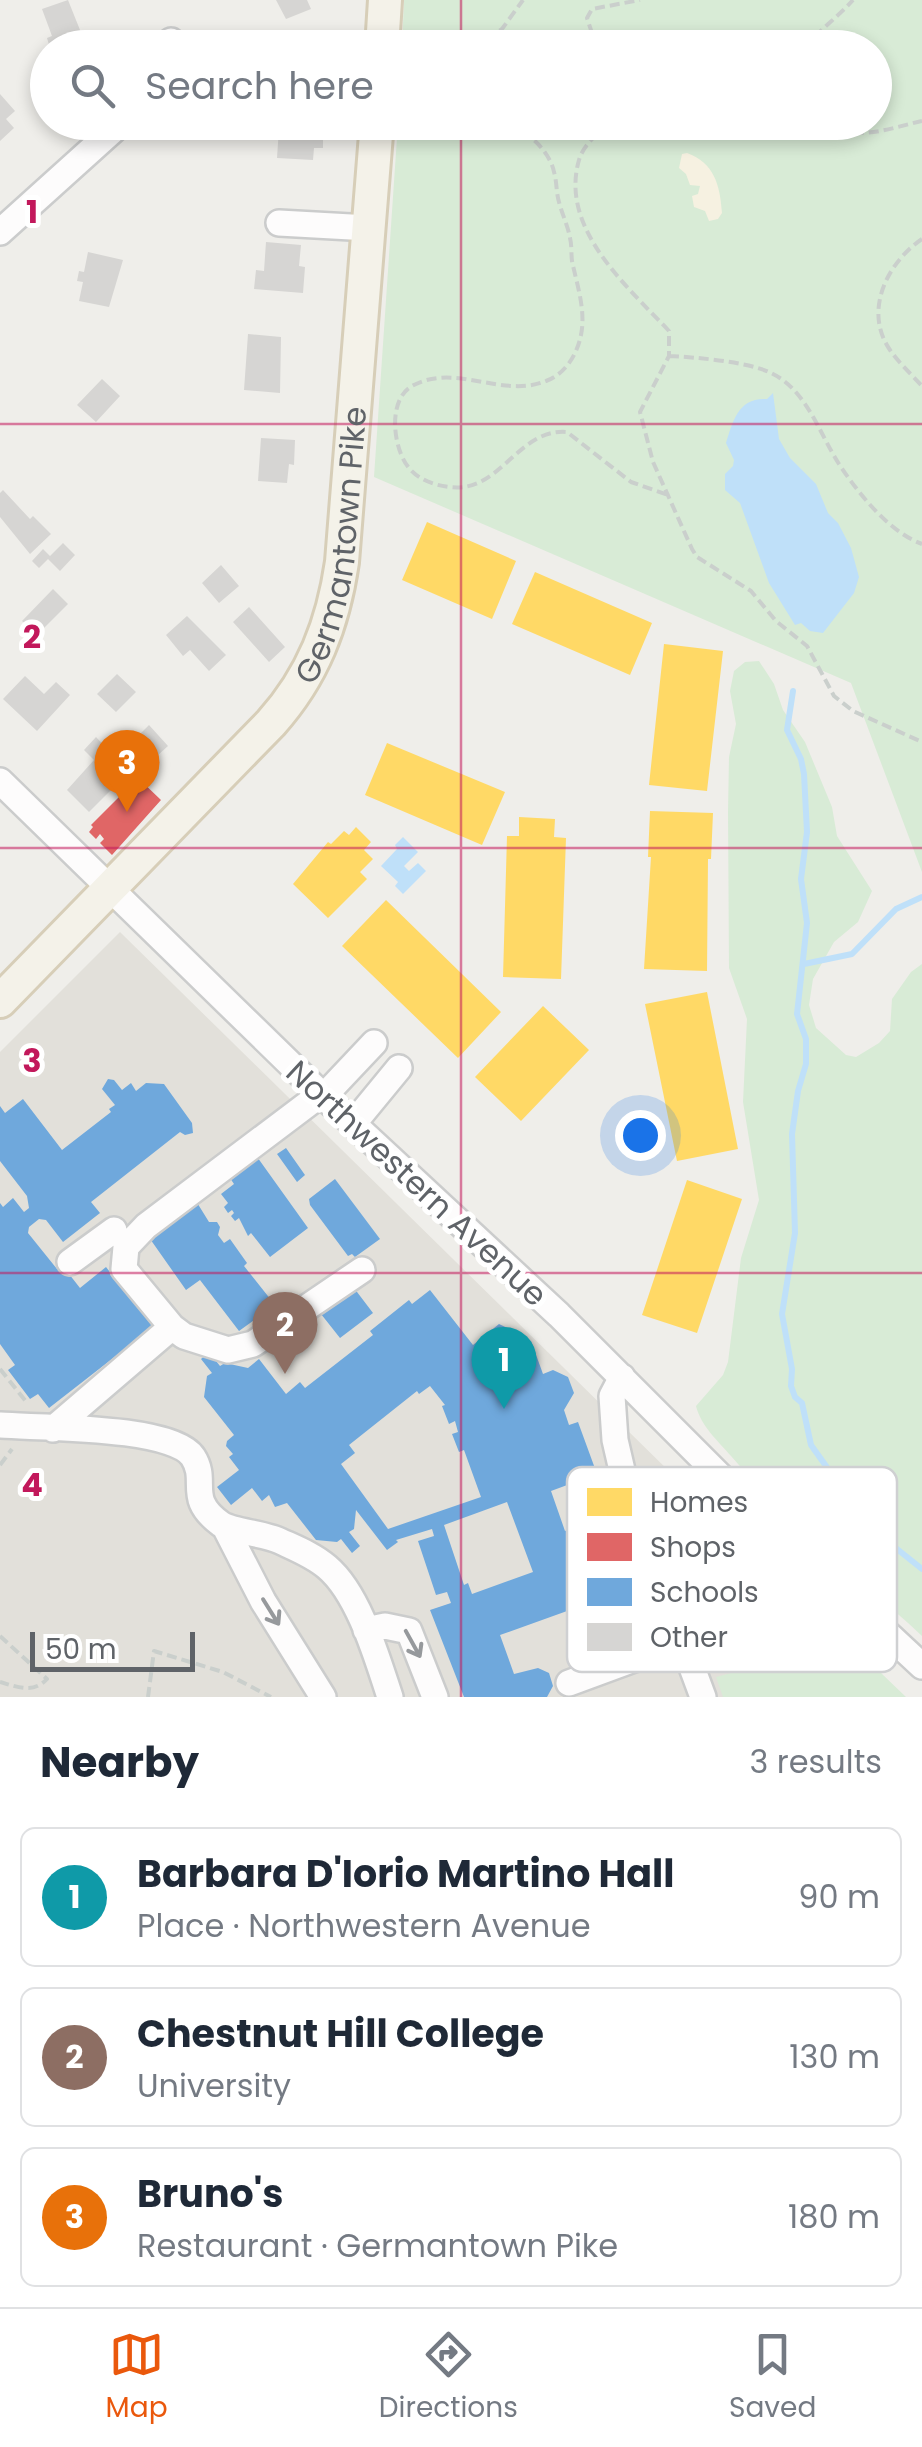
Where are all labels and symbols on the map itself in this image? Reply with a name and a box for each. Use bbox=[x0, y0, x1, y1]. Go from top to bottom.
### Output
text: 1 bbox=[26, 189, 38, 234]
street label: Germantown Pike bbox=[283, 405, 377, 691]
text: 2 bbox=[23, 614, 41, 659]
pin: 3 bbox=[94, 730, 160, 812]
text: 3 bbox=[22, 1038, 42, 1083]
street label: Northwestern Avenue bbox=[276, 1050, 558, 1316]
your location bbox=[615, 1110, 666, 1161]
pin: 2 bbox=[252, 1292, 318, 1374]
pin: 1 bbox=[472, 1326, 536, 1409]
text: 4 bbox=[21, 1462, 43, 1507]
legend bbox=[567, 1467, 897, 1672]
text: Homes bbox=[650, 1483, 748, 1522]
text: Shops bbox=[650, 1528, 736, 1567]
text: Schools bbox=[650, 1573, 759, 1612]
one-way arrow bbox=[260, 1598, 281, 1626]
text: Other bbox=[650, 1618, 728, 1657]
scale bar bbox=[30, 1627, 195, 1672]
one-way arrow bbox=[404, 1629, 424, 1658]

